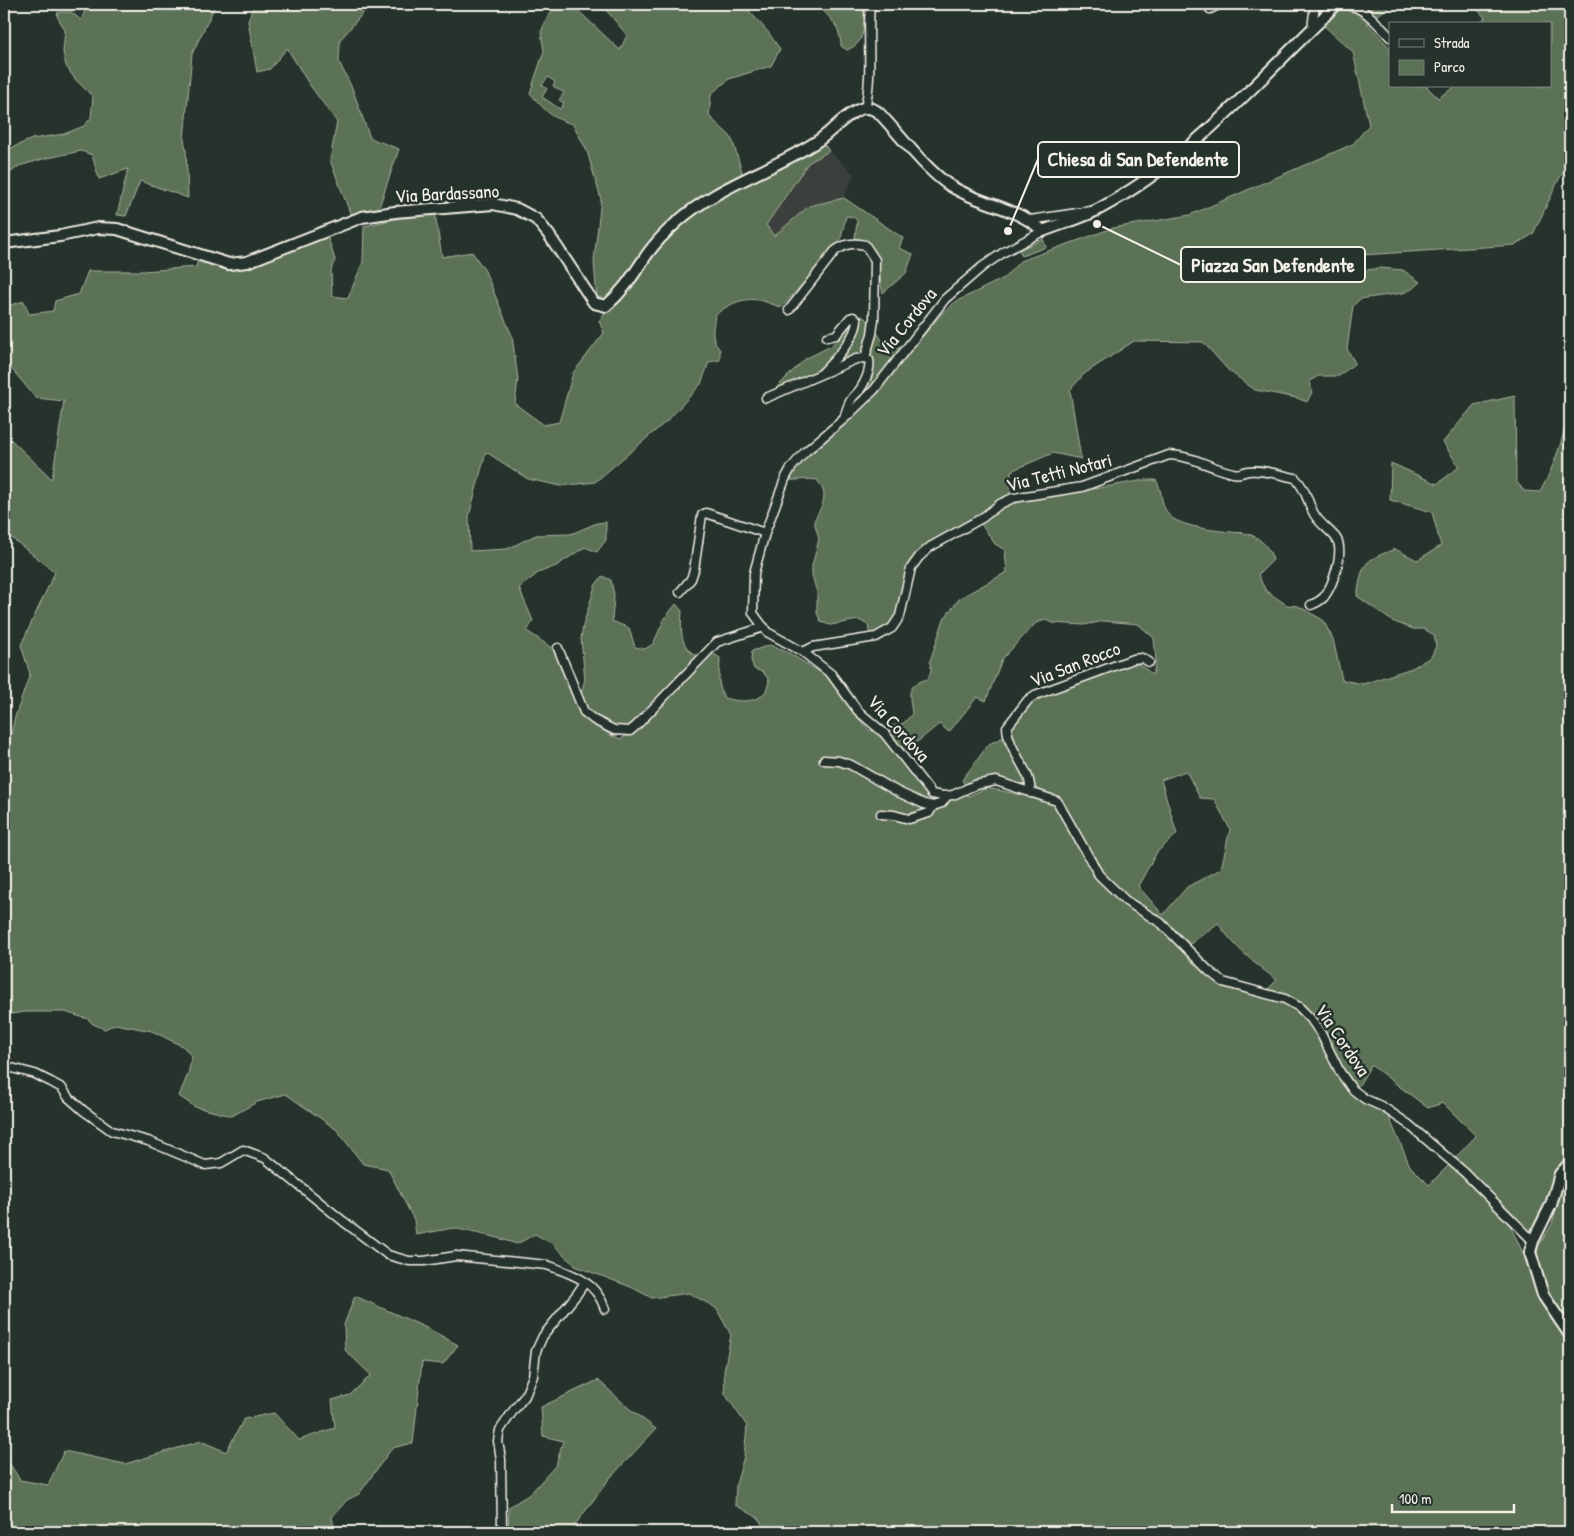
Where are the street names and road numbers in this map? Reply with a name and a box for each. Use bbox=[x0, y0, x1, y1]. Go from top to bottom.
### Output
street label: Via Bardassano bbox=[394, 177, 500, 209]
street label: Via Cordova bbox=[870, 281, 942, 362]
street label: Via Tetti Notari bbox=[1003, 446, 1115, 498]
street label: Via San Rocco bbox=[1026, 635, 1124, 693]
street label: Via Cordova bbox=[862, 689, 937, 768]
street label: Via Cordova bbox=[1309, 999, 1377, 1082]

